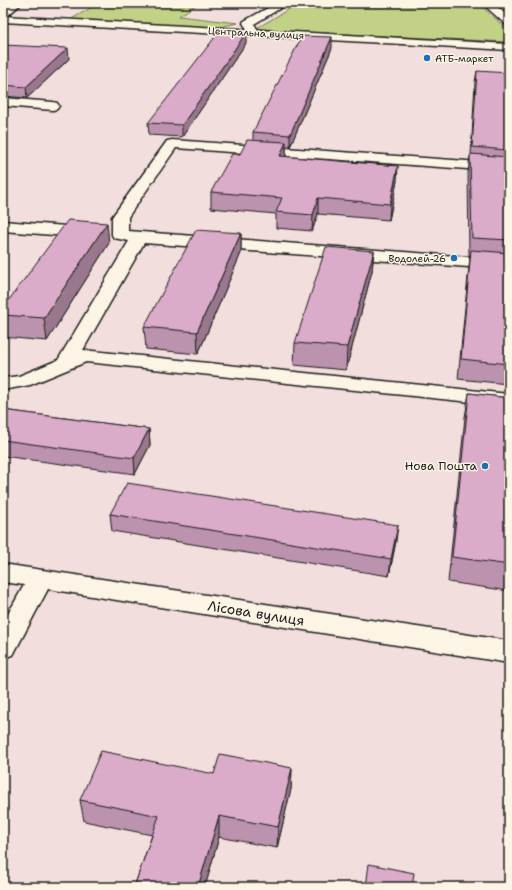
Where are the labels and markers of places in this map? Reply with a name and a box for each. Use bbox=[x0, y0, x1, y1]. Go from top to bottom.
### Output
place label: АТБ-маркет bbox=[435, 52, 494, 65]
marker: АТБ-маркет bbox=[422, 53, 432, 63]
place label: Водолей-26 bbox=[389, 252, 446, 265]
marker: Водолей-26 bbox=[449, 253, 459, 263]
place label: Нова Пошта bbox=[405, 458, 478, 474]
marker: Нова Пошта bbox=[480, 461, 490, 471]

